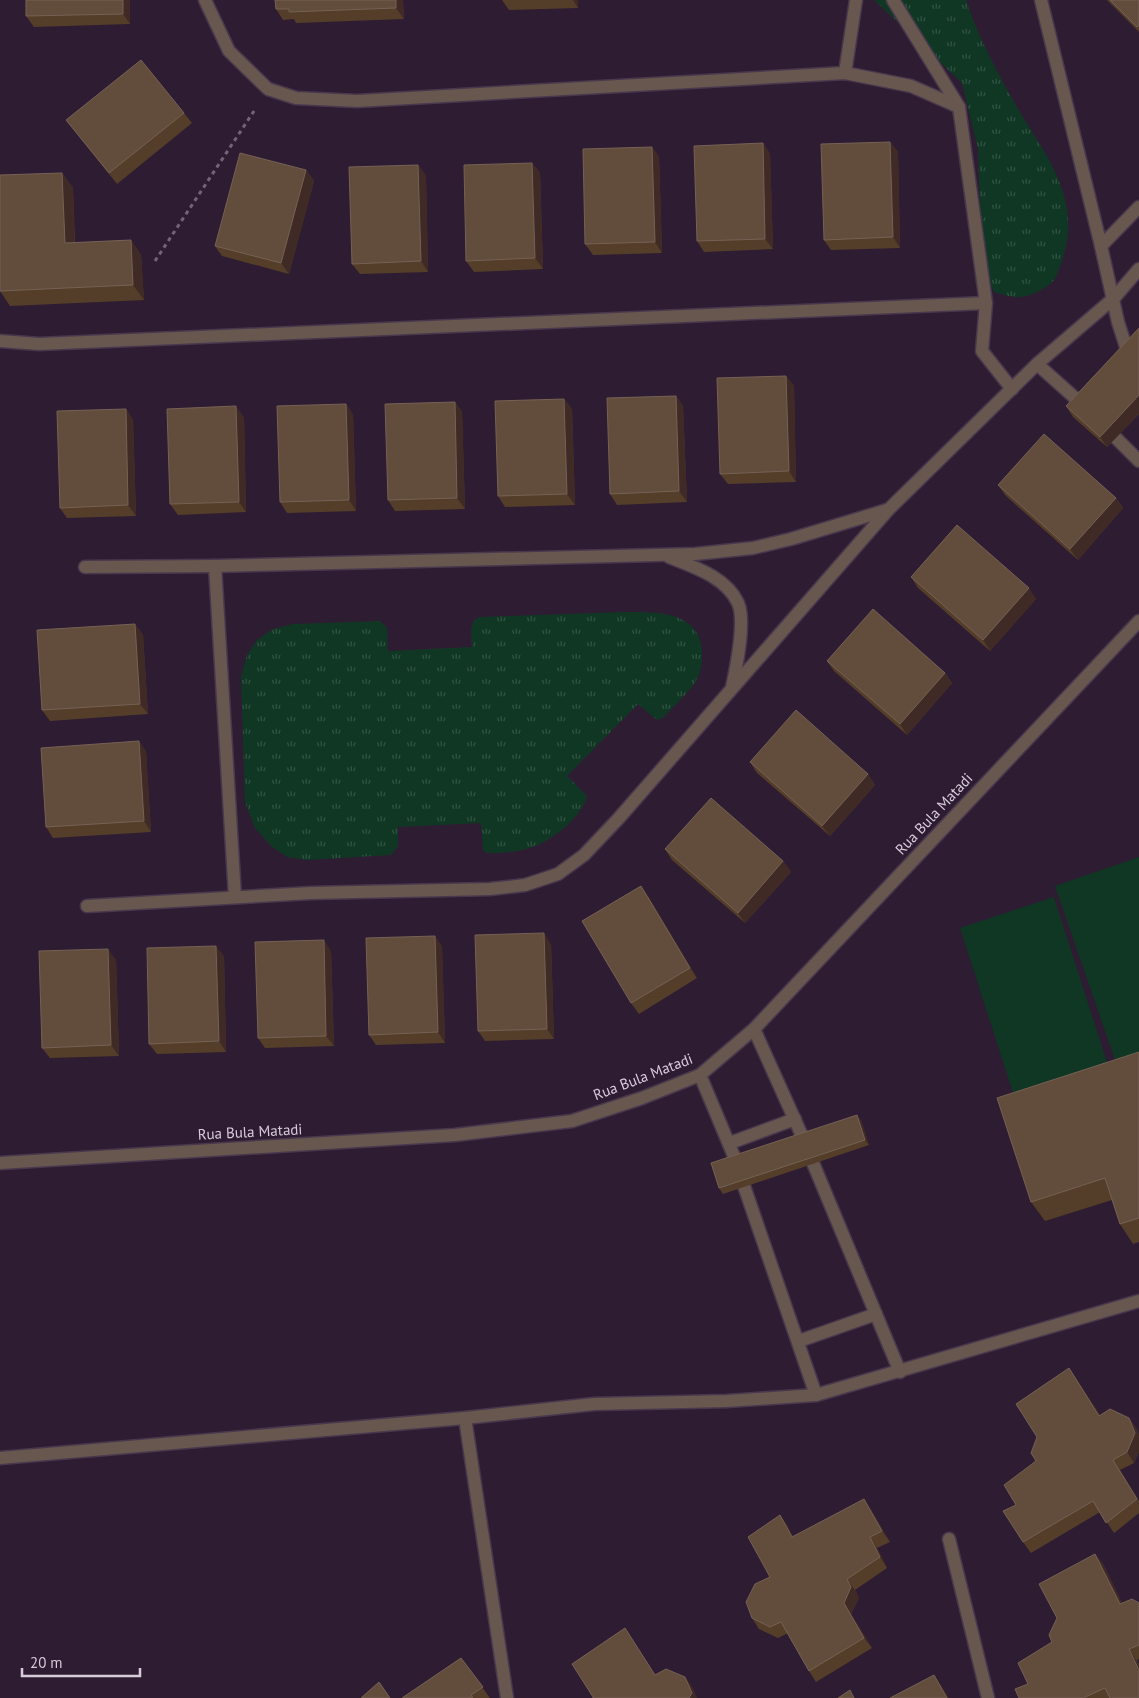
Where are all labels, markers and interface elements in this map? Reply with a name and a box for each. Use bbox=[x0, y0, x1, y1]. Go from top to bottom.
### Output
street label: Rua Bula Matadi bbox=[891, 769, 976, 858]
street label: Rua Bula Matadi bbox=[590, 1049, 695, 1104]
street label: Rua Bula Matadi bbox=[197, 1119, 303, 1144]
scale bar bbox=[22, 1646, 140, 1678]
text: 20 m bbox=[30, 1653, 63, 1672]

